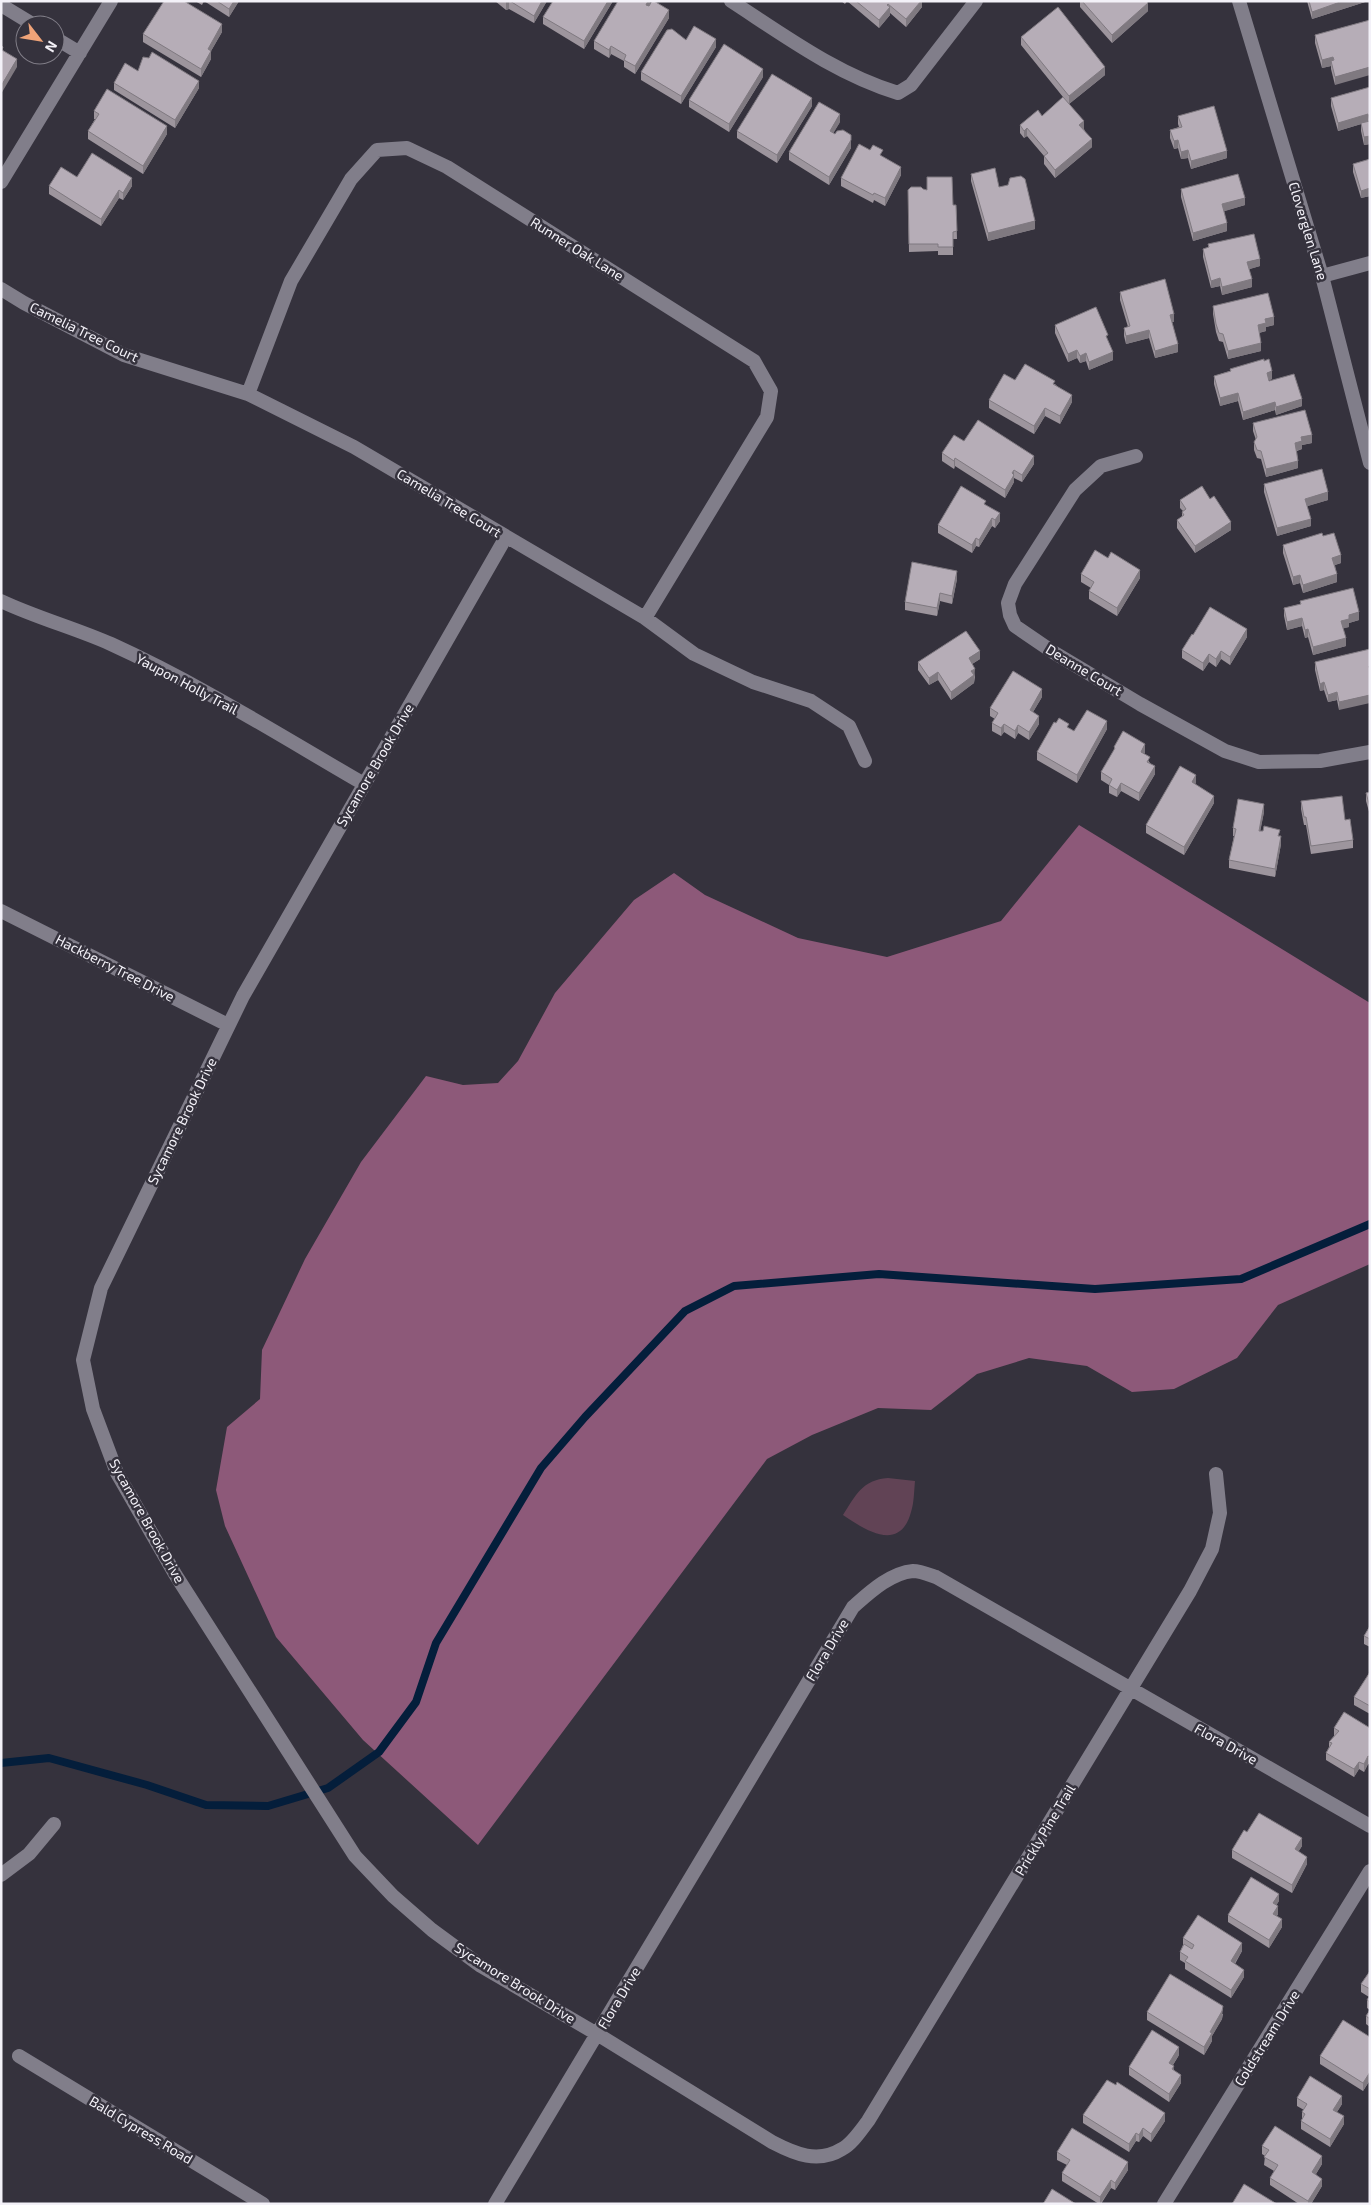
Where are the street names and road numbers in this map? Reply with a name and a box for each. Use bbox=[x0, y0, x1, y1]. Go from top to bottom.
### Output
street label: Cloverglen Lane bbox=[1285, 180, 1331, 282]
street label: Runner Oak Lane bbox=[528, 213, 627, 284]
street label: Camelia Tree Court bbox=[27, 298, 141, 365]
street label: Camelia Tree Court bbox=[394, 465, 505, 540]
street label: Deanne Court bbox=[1043, 640, 1126, 699]
street label: Yaupon Holly Trail bbox=[133, 649, 242, 718]
street label: Sycamore Brook Drive bbox=[332, 700, 417, 829]
street label: Hackberry Tree Drive bbox=[53, 930, 178, 1005]
street label: Sycamore Brook Drive bbox=[143, 1054, 220, 1187]
street label: Sycamore Brook Drive bbox=[106, 1456, 189, 1586]
street label: Flora Drive bbox=[801, 1616, 852, 1684]
street label: Flora Drive bbox=[1192, 1719, 1261, 1768]
street label: Prickly Pine Trail bbox=[1011, 1780, 1079, 1878]
street label: Sycamore Brook Drive bbox=[452, 1938, 579, 2027]
street label: Flora Drive bbox=[593, 1964, 644, 2032]
street label: Coldstream Drive bbox=[1230, 1987, 1303, 2089]
street label: Bald Cypress Road bbox=[86, 2092, 196, 2167]

